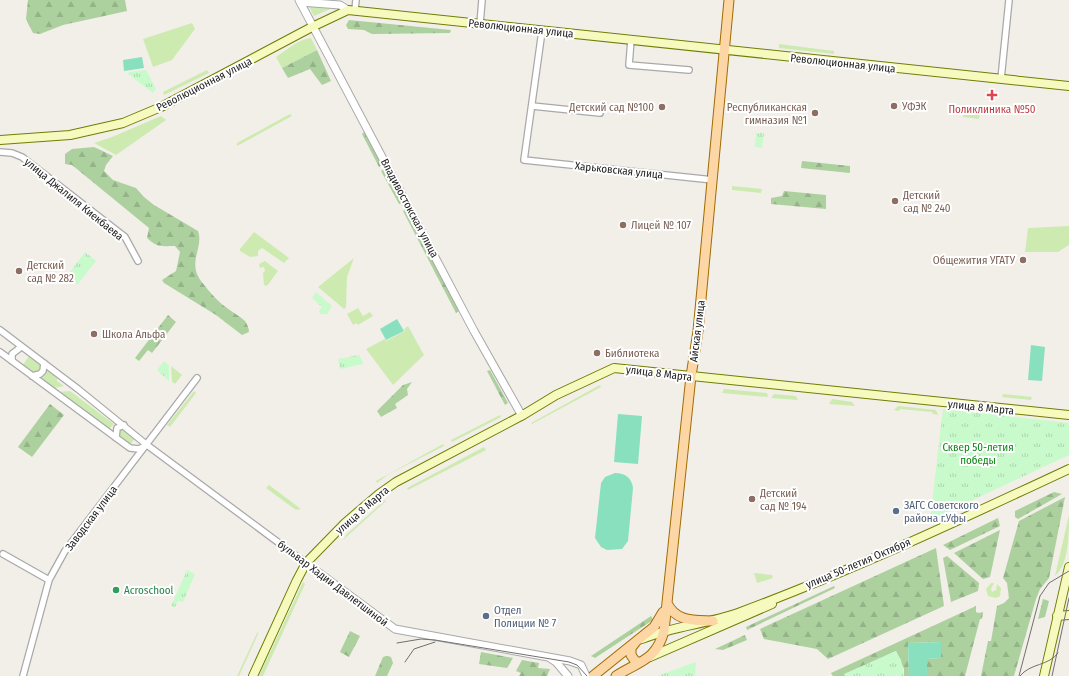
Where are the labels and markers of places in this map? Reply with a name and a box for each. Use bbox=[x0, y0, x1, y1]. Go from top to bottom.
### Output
marker: Поликлиника №50 bbox=[986, 89, 998, 101]
place label: УФЭК bbox=[901, 100, 926, 113]
place label: Детский сад №100 bbox=[568, 101, 654, 114]
place label: Республиканская гимназия №1 bbox=[727, 101, 807, 127]
marker: УФЭК bbox=[889, 101, 899, 111]
marker: Детский сад №100 bbox=[657, 102, 667, 112]
place label: Поликлиника №50 bbox=[948, 103, 1036, 116]
marker: Республиканская гимназия №1 bbox=[810, 108, 820, 118]
place label: Детский сад № 240 bbox=[902, 189, 951, 215]
marker: Детский сад № 240 bbox=[890, 196, 900, 206]
place label: Лицей № 107 bbox=[631, 219, 691, 232]
marker: Лицей № 107 bbox=[618, 220, 628, 230]
place label: Общежития УГАТУ bbox=[933, 254, 1016, 267]
marker: Общежития УГАТУ bbox=[1018, 255, 1028, 265]
place label: Детский сад № 282 bbox=[26, 259, 74, 285]
marker: Детский сад № 282 bbox=[14, 266, 24, 276]
place label: Школа Альфа bbox=[102, 328, 165, 341]
marker: Школа Альфа bbox=[89, 329, 99, 339]
place label: Библиотека bbox=[605, 347, 659, 360]
marker: Библиотека bbox=[592, 348, 602, 358]
place label: Детский сад № 194 bbox=[759, 487, 807, 513]
marker: Детский сад № 194 bbox=[747, 494, 757, 504]
place label: ЗАГС Советского района г.Уфы bbox=[904, 499, 979, 525]
marker: ЗАГС Советского района г.Уфы bbox=[891, 506, 901, 516]
place label: Acroschool bbox=[124, 584, 174, 597]
marker: Acroschool bbox=[111, 585, 121, 595]
place label: Отдел Полиции № 7 bbox=[494, 604, 557, 630]
marker: Отдел Полиции № 7 bbox=[481, 611, 491, 621]

